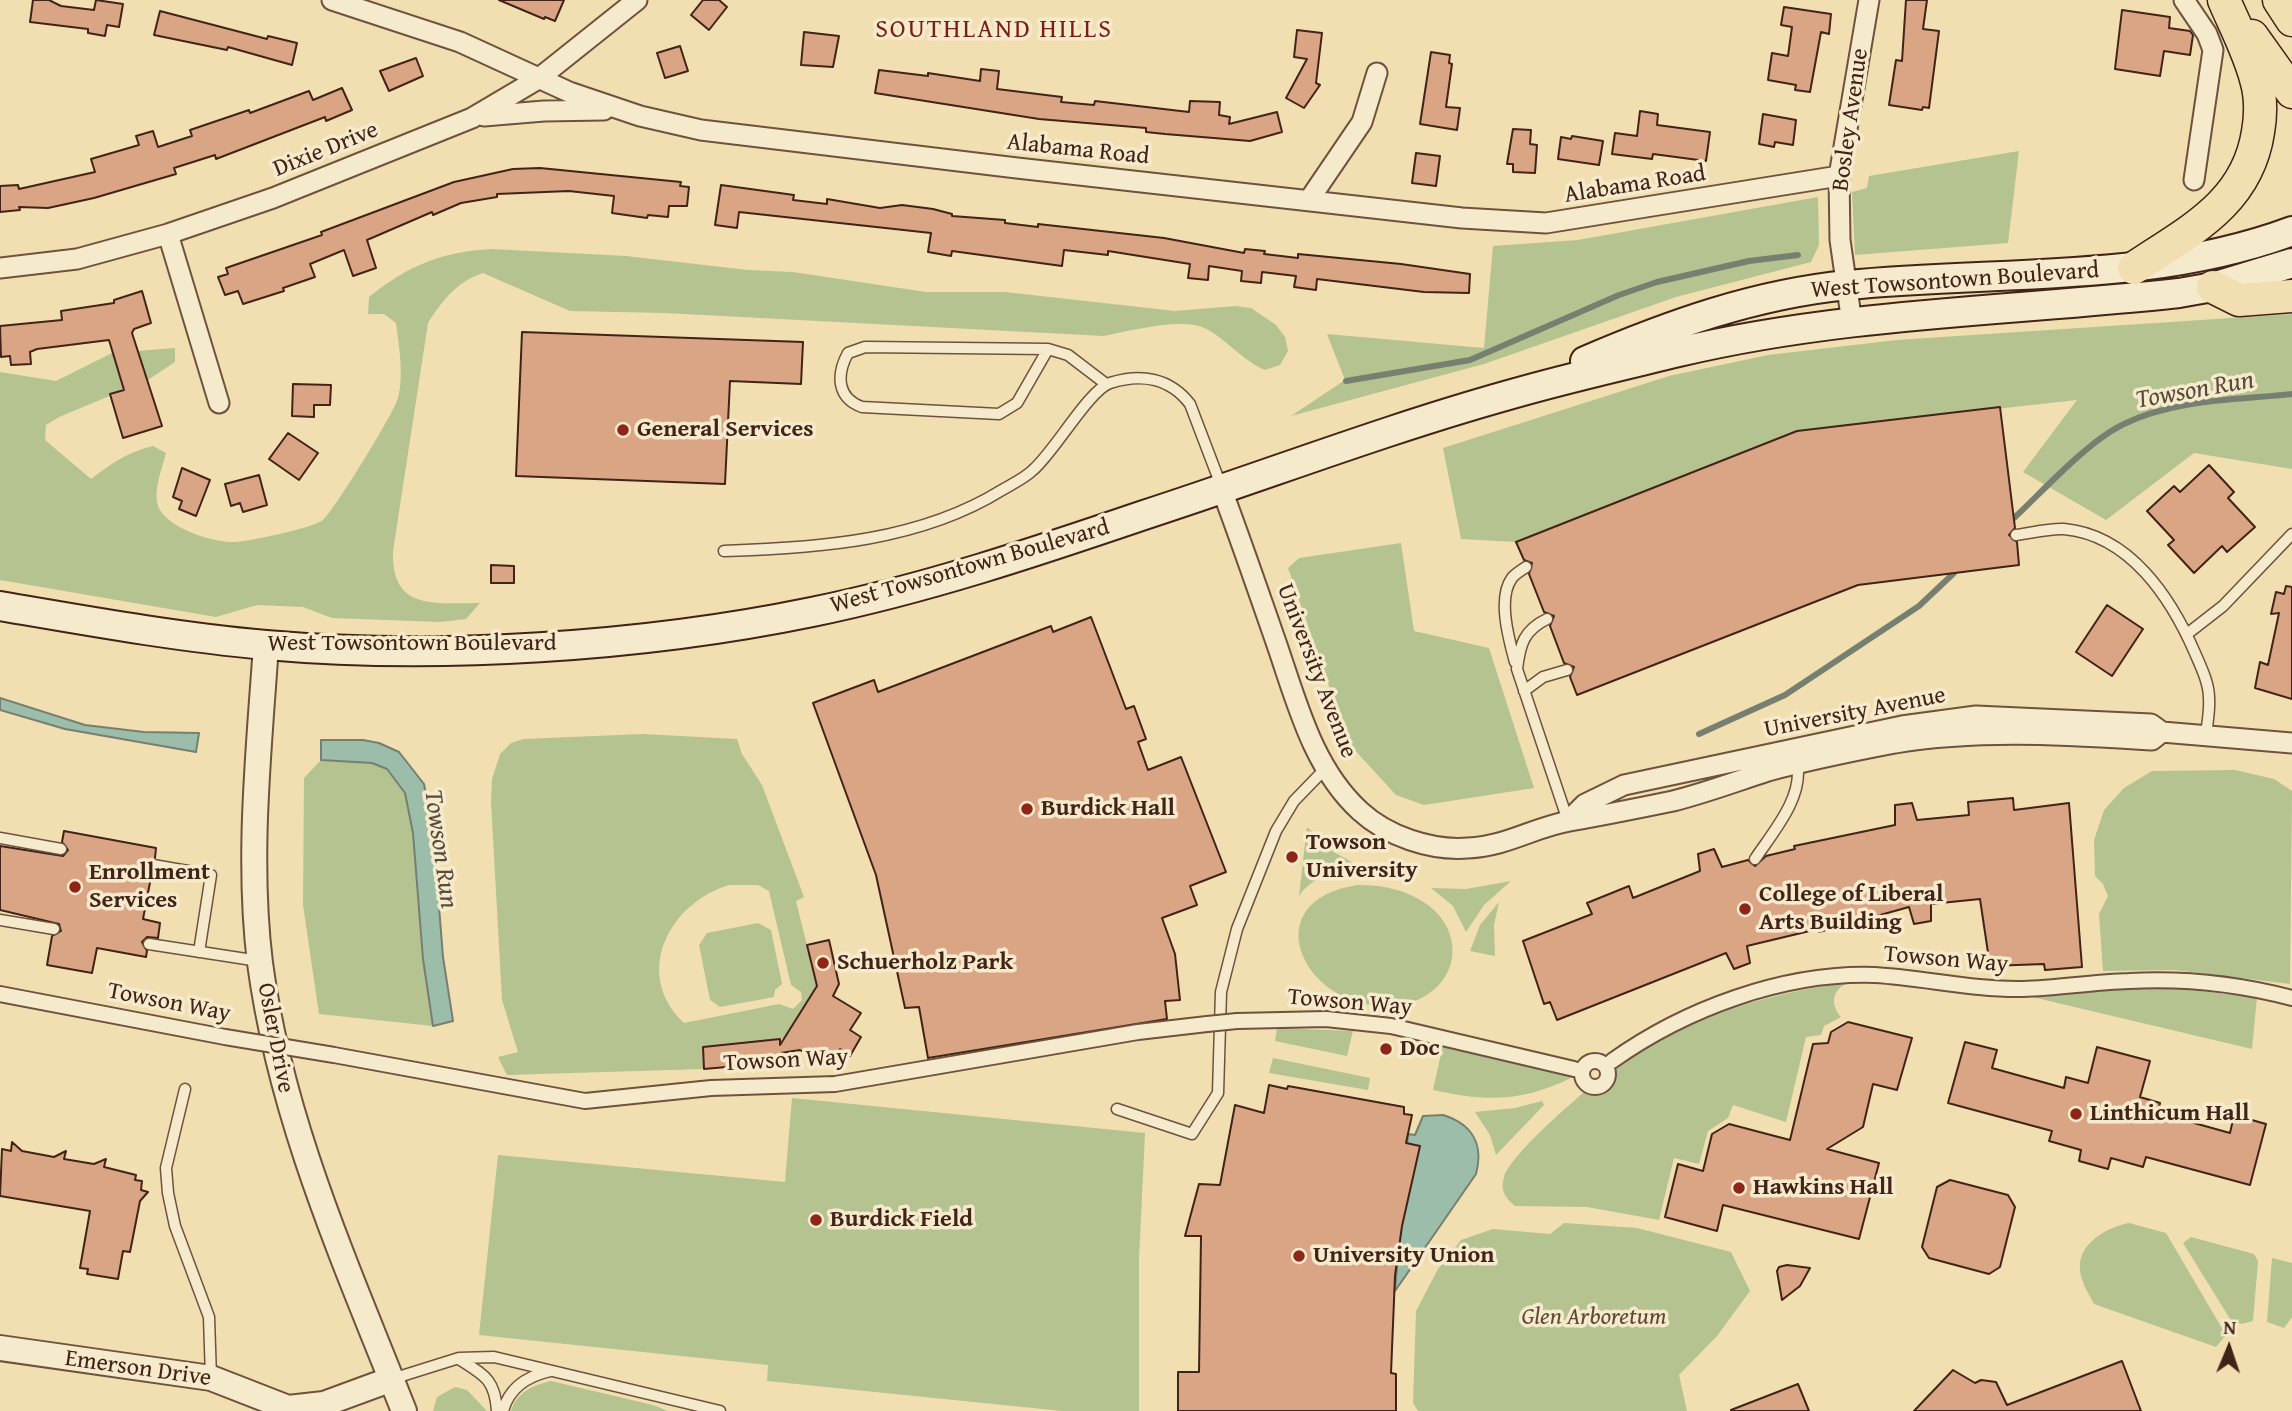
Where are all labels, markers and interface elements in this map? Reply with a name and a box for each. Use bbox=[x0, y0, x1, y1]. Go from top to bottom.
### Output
district label: SOUTHLAND HILLS bbox=[877, 14, 1111, 46]
street label: Bosley Avenue bbox=[1827, 47, 1875, 193]
street label: Dixie Drive bbox=[269, 116, 383, 184]
street label: Alabama Road bbox=[1005, 128, 1151, 172]
street label: Alabama Road bbox=[1562, 160, 1708, 210]
street label: West Towsontown Boulevard bbox=[1810, 257, 2100, 305]
water label: Towson Run bbox=[2133, 365, 2257, 417]
place label: General Services bbox=[637, 416, 813, 444]
marker: General Services bbox=[615, 422, 631, 438]
street label: West Towsontown Boulevard bbox=[827, 513, 1113, 621]
street label: University Avenue bbox=[1270, 580, 1362, 762]
street label: West Towsontown Boulevard bbox=[268, 630, 556, 658]
street label: University Avenue bbox=[1762, 681, 1948, 745]
water label: Towson Run bbox=[416, 788, 464, 910]
place label: Burdick Hall bbox=[1041, 795, 1175, 823]
marker: Burdick Hall bbox=[1019, 801, 1035, 817]
place label: Towson University bbox=[1306, 829, 1417, 885]
marker: Towson University bbox=[1284, 849, 1300, 865]
place label: Enrollment Services bbox=[89, 859, 210, 915]
marker: Enrollment Services bbox=[67, 879, 83, 895]
place label: College of Liberal Arts Building bbox=[1759, 881, 1944, 937]
marker: College of Liberal Arts Building bbox=[1737, 901, 1753, 917]
street label: Towson Way bbox=[1883, 940, 2009, 980]
place label: Schuerholz Park bbox=[837, 949, 1013, 977]
marker: Schuerholz Park bbox=[815, 955, 831, 971]
street label: Towson Way bbox=[105, 977, 233, 1029]
street label: Osler Drive bbox=[250, 981, 300, 1095]
street label: Towson Way bbox=[1287, 983, 1413, 1023]
place label: Doc bbox=[1400, 1035, 1439, 1063]
marker: Doc bbox=[1378, 1041, 1394, 1057]
street label: Towson Way bbox=[723, 1043, 849, 1079]
place label: Linthicum Hall bbox=[2090, 1100, 2249, 1128]
marker: Linthicum Hall bbox=[2068, 1106, 2084, 1122]
place label: Hawkins Hall bbox=[1753, 1174, 1894, 1202]
marker: Hawkins Hall bbox=[1731, 1180, 1747, 1196]
place label: Burdick Field bbox=[830, 1206, 973, 1234]
marker: Burdick Field bbox=[808, 1212, 824, 1228]
place label: University Union bbox=[1313, 1242, 1494, 1270]
marker: University Union bbox=[1291, 1248, 1307, 1264]
park label: Glen Arboretum bbox=[1521, 1304, 1667, 1332]
north arrow bbox=[2194, 1313, 2264, 1383]
text: N bbox=[2223, 1313, 2237, 1341]
street label: Emerson Drive bbox=[63, 1344, 213, 1394]

